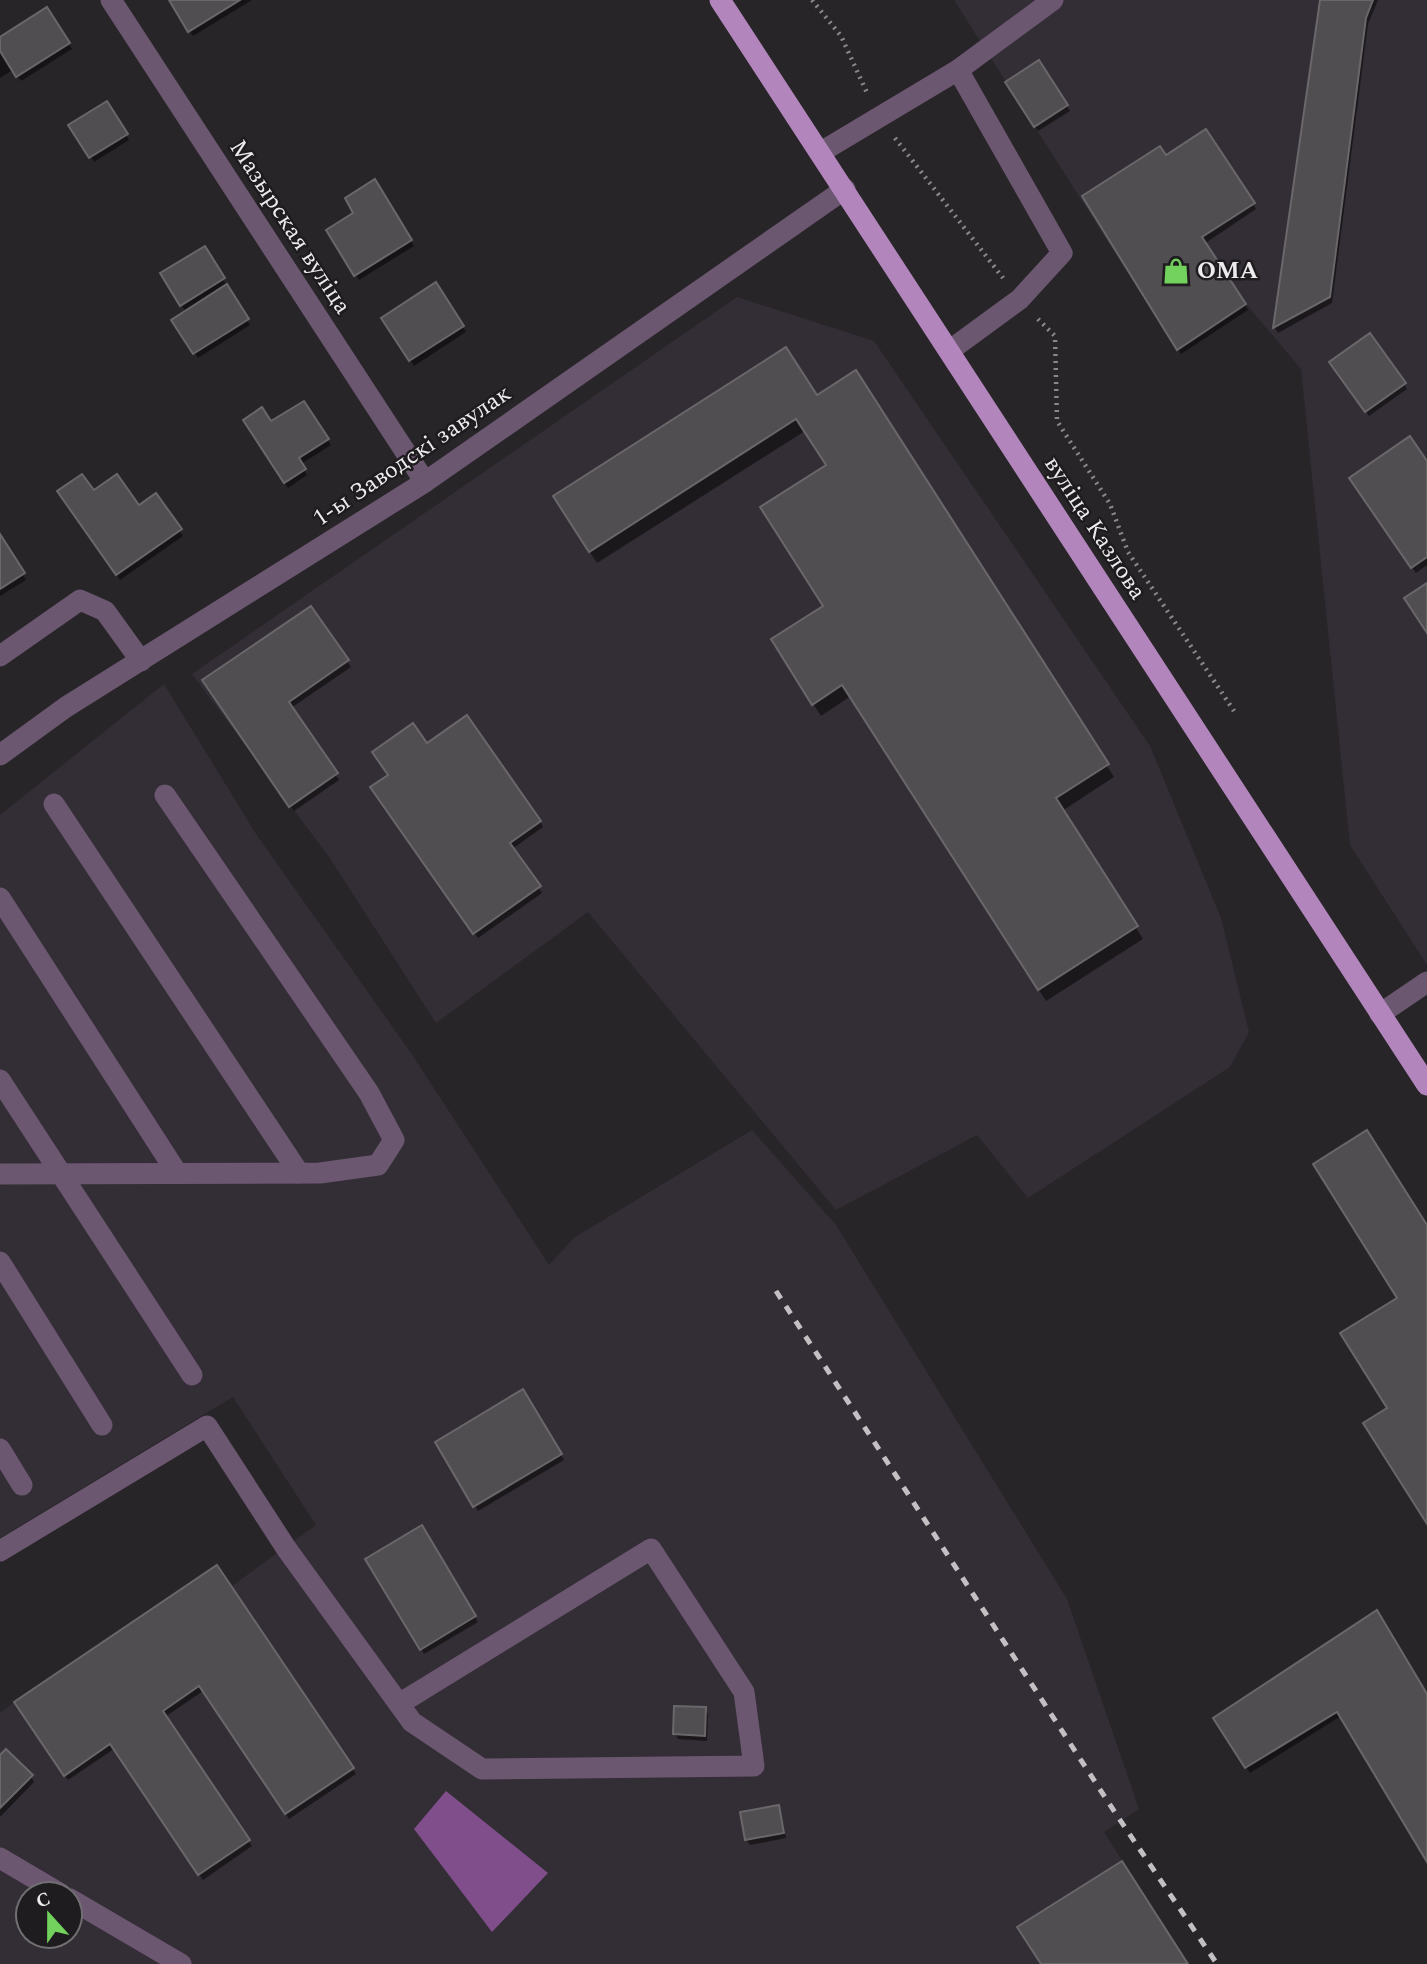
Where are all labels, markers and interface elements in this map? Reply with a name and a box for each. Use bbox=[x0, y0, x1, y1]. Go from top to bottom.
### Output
street label: Мазырская вуліца bbox=[220, 133, 360, 322]
place label: ОМА bbox=[1197, 253, 1259, 289]
shop icon: ОМА bbox=[1161, 256, 1191, 286]
street label: 1-ы Заводскі завулак bbox=[305, 376, 519, 536]
street label: вуліца Казлова bbox=[1035, 449, 1155, 607]
north arrow bbox=[14, 1880, 84, 1950]
text: С bbox=[32, 1885, 55, 1916]

